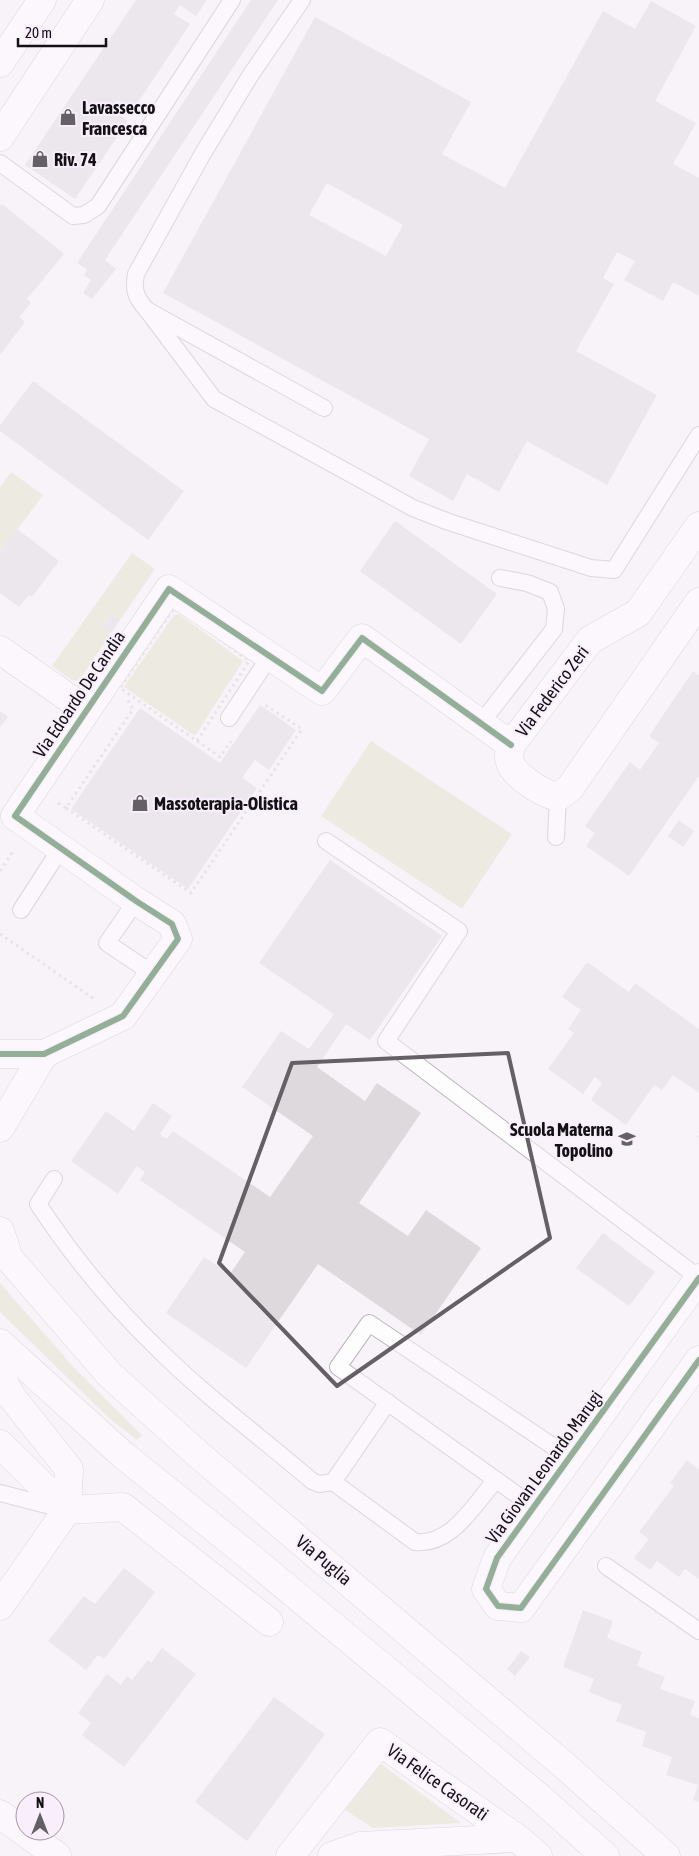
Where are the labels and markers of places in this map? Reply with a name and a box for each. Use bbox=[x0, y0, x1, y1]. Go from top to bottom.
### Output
place label: Lavassecco Francesca bbox=[82, 97, 156, 139]
shop icon: Lavassecco Francesca bbox=[58, 107, 78, 127]
shop icon: Riv. 74 bbox=[30, 149, 50, 169]
place label: Riv. 74 bbox=[54, 149, 97, 170]
shop icon: Massoterapia-Olistica bbox=[130, 793, 150, 813]
place label: Massoterapia-Olistica bbox=[154, 793, 298, 814]
place label: Scuola Materna Topolino bbox=[510, 1119, 613, 1161]
school or university icon: Scuola Materna Topolino bbox=[617, 1129, 637, 1149]

